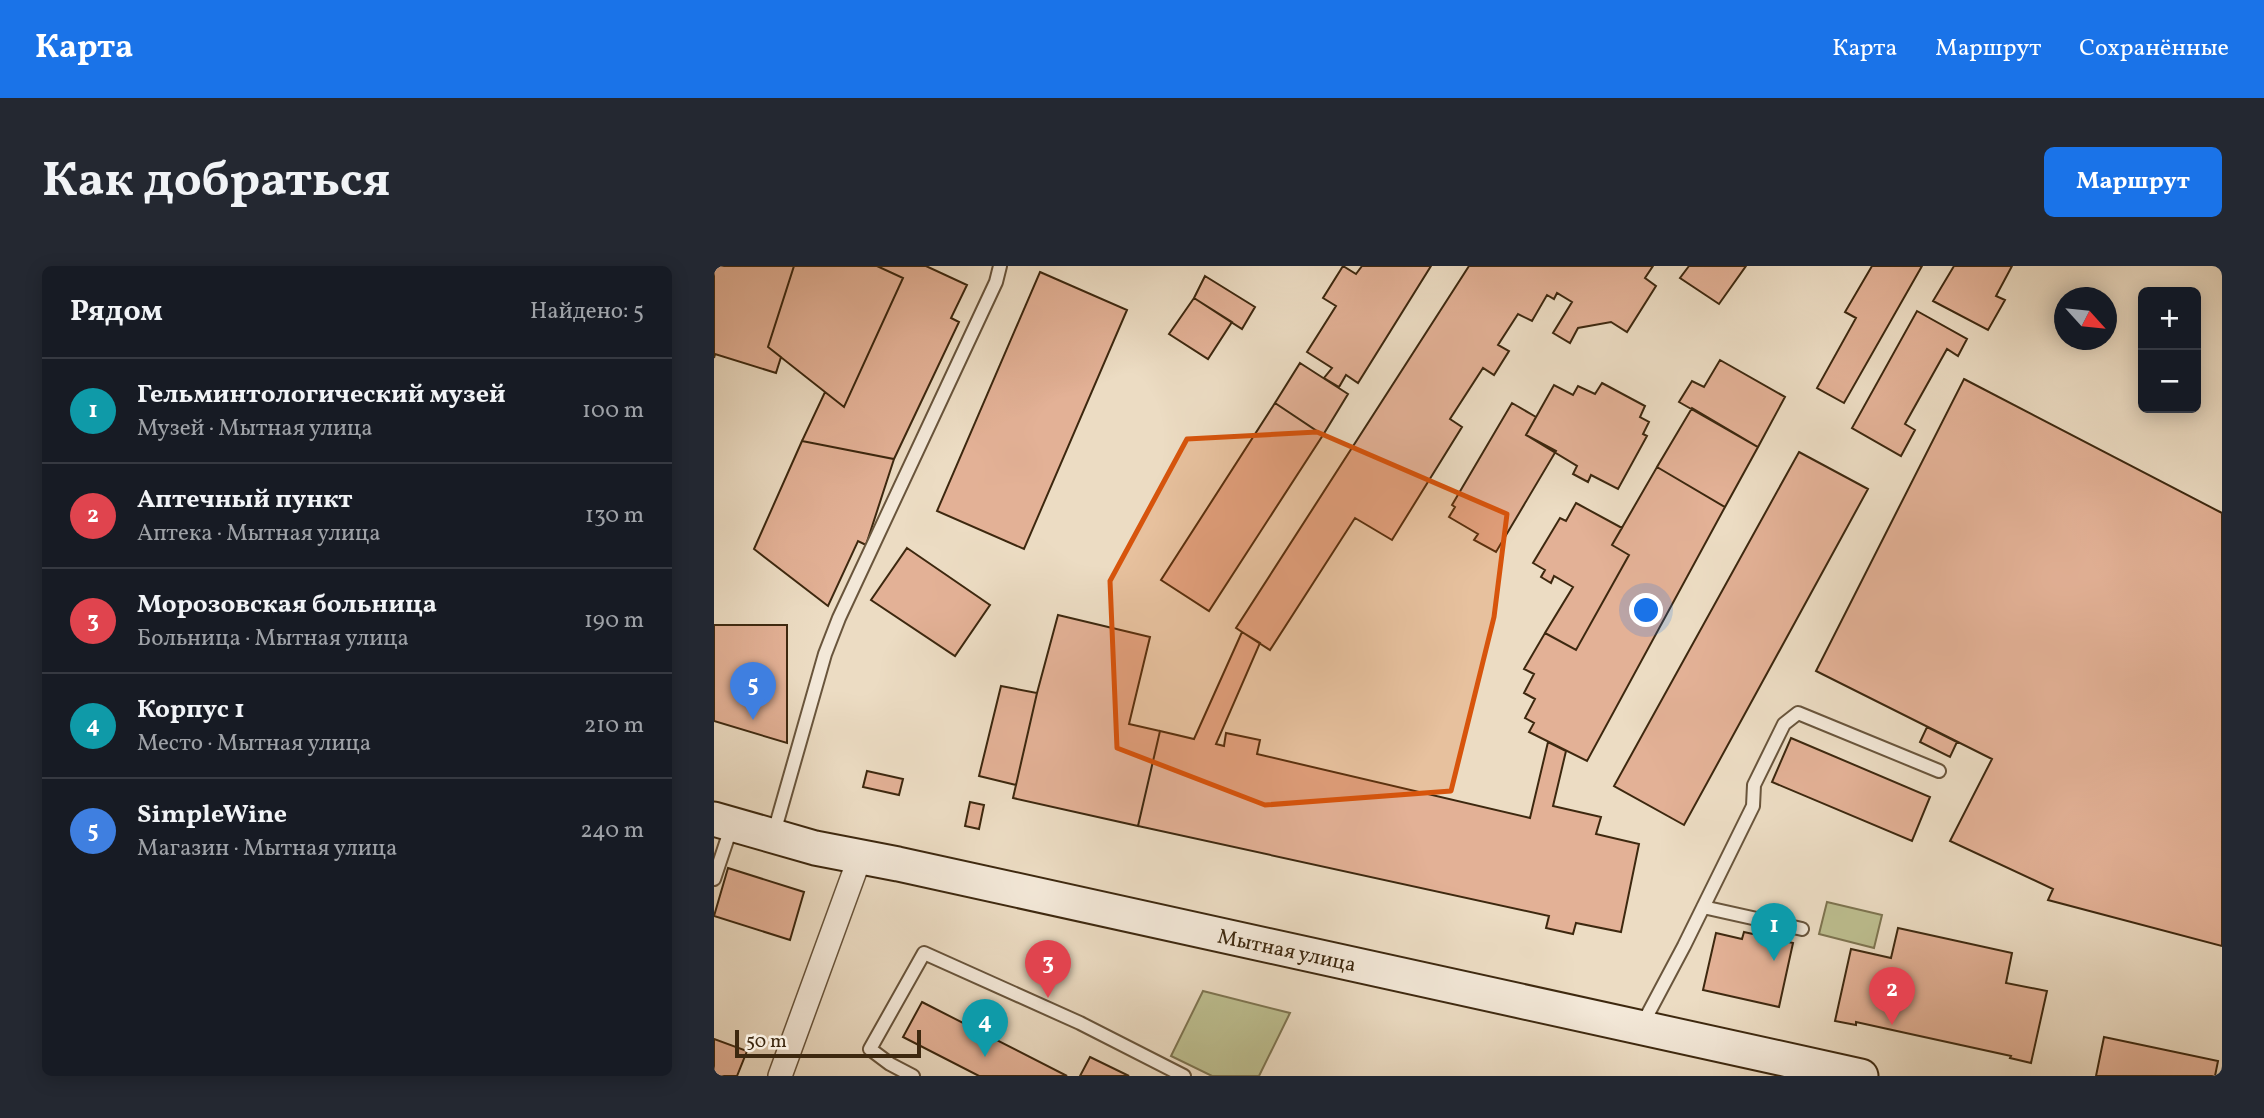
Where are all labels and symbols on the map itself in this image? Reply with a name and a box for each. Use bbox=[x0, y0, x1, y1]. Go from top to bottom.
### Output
north arrow bbox=[2054, 287, 2117, 350]
your location bbox=[1629, 593, 1663, 627]
pin: 5 bbox=[730, 662, 776, 720]
pin: 1 bbox=[1751, 903, 1797, 961]
street label: Мытная улица bbox=[1215, 923, 1359, 980]
pin: 3 bbox=[1025, 940, 1071, 998]
pin: 2 bbox=[1869, 967, 1915, 1025]
pin: 4 bbox=[962, 999, 1008, 1057]
scale bar bbox=[735, 1027, 920, 1059]

